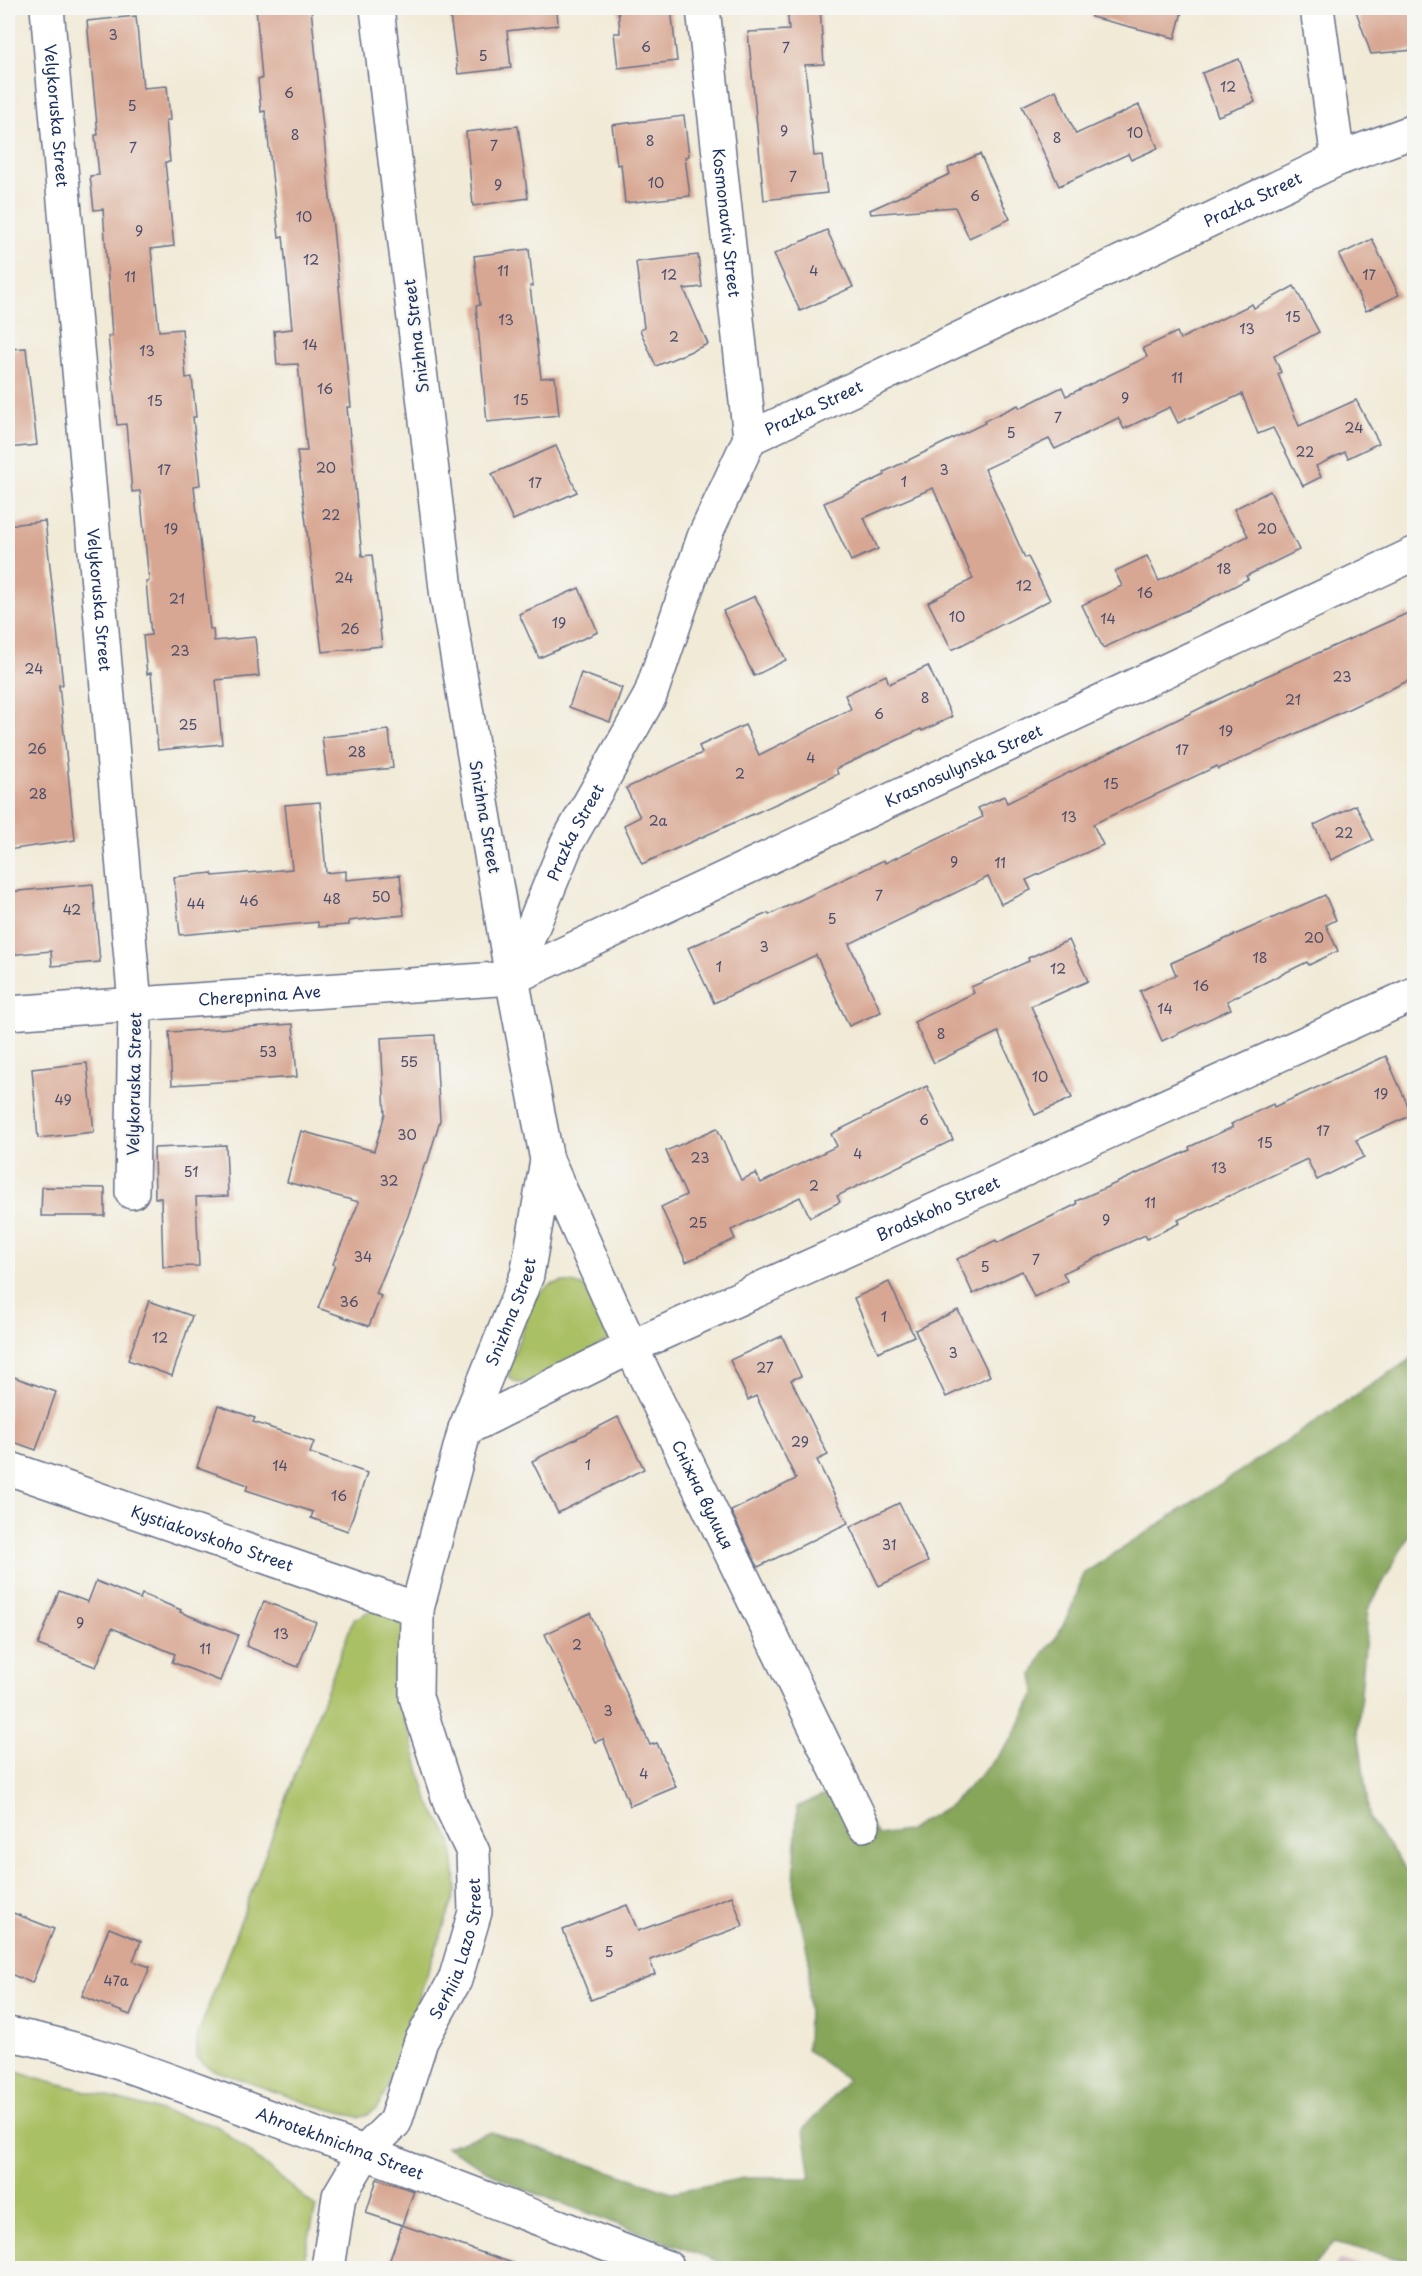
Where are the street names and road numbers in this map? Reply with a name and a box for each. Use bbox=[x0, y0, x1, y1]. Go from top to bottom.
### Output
street label: Velykoruska Street bbox=[39, 43, 76, 188]
street label: Kosmonavtiv Street bbox=[707, 147, 748, 299]
street label: Prazka Street bbox=[1199, 165, 1306, 232]
street label: Snizhna Street bbox=[396, 278, 434, 394]
street label: Prazka Street bbox=[760, 373, 867, 441]
street label: Velykoruska Street bbox=[82, 527, 119, 672]
street label: Krasnosulynska Street bbox=[880, 718, 1046, 812]
street label: Snizhna Street bbox=[464, 758, 508, 876]
street label: Prazka Street bbox=[540, 778, 609, 884]
street label: Cherepnina Ave bbox=[197, 978, 322, 1011]
street label: Velykoruska Street bbox=[120, 1012, 146, 1156]
street label: Brodskoho Street bbox=[872, 1169, 1004, 1246]
street label: Snizhna Street bbox=[479, 1255, 541, 1369]
street label: Сніжна вулиця bbox=[667, 1435, 740, 1553]
street label: Kystiakovskoho Street bbox=[128, 1498, 297, 1577]
street label: Serhiia Lazo Street bbox=[423, 1878, 487, 2023]
street label: Ahrotekhnichna Street bbox=[253, 2100, 427, 2185]

